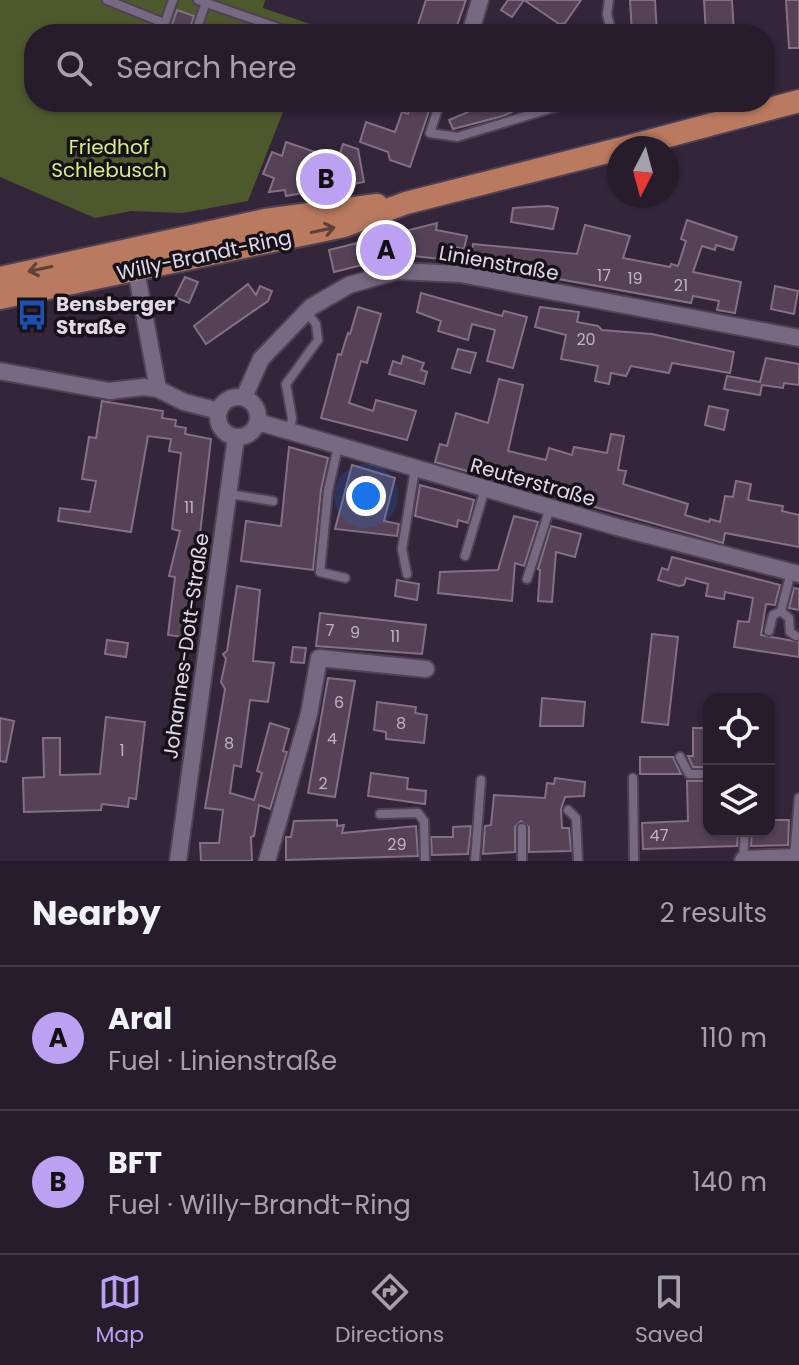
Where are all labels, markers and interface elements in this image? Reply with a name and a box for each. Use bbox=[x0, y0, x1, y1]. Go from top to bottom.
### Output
search box bbox=[24, 24, 775, 112]
icon: search bbox=[52, 46, 96, 90]
text: Search here bbox=[116, 46, 297, 89]
park label: Friedhof Schlebusch bbox=[51, 133, 167, 184]
north arrow bbox=[607, 136, 679, 208]
pin: B bbox=[300, 149, 352, 209]
pin: A bbox=[360, 220, 412, 280]
one-way arrow bbox=[310, 222, 335, 237]
street label: Willy-Brandt-Ring bbox=[114, 223, 294, 287]
street label: Linienstraße bbox=[437, 239, 561, 287]
one-way arrow bbox=[27, 263, 53, 278]
house number: 17 bbox=[597, 264, 611, 287]
house number: 19 bbox=[627, 267, 643, 290]
house number: 21 bbox=[674, 274, 688, 297]
place label: Bensberger Straße bbox=[56, 290, 175, 341]
bus stop icon: Bensberger Straße bbox=[15, 298, 49, 332]
house number: 20 bbox=[576, 328, 596, 351]
street label: Reuterstraße bbox=[467, 451, 599, 513]
your location bbox=[346, 476, 386, 516]
house number: 11 bbox=[184, 496, 194, 519]
street label: Johannes-Dott-Straße bbox=[156, 531, 216, 761]
house number: 7 bbox=[326, 619, 335, 642]
house number: 9 bbox=[350, 621, 360, 644]
house number: 11 bbox=[390, 625, 400, 648]
house number: 6 bbox=[334, 691, 344, 714]
map controls bbox=[703, 693, 775, 837]
button: locate bbox=[703, 693, 775, 765]
house number: 8 bbox=[396, 712, 406, 735]
house number: 4 bbox=[327, 727, 337, 750]
house number: 8 bbox=[224, 732, 234, 755]
house number: 1 bbox=[119, 739, 125, 762]
button: layers bbox=[703, 765, 775, 837]
house number: 2 bbox=[318, 772, 328, 795]
house number: 47 bbox=[650, 824, 669, 847]
house number: 29 bbox=[387, 833, 407, 856]
text: Nearby bbox=[32, 889, 161, 937]
text: 2 results bbox=[660, 895, 767, 931]
text: Aral bbox=[108, 997, 172, 1040]
text: A bbox=[48, 1020, 68, 1056]
text: 110 m bbox=[700, 1020, 767, 1056]
text: Fuel · Linienstraße bbox=[108, 1043, 337, 1079]
text: BFT bbox=[108, 1141, 162, 1184]
text: B bbox=[49, 1164, 67, 1200]
text: 140 m bbox=[692, 1164, 767, 1200]
text: Fuel · Willy-Brandt-Ring bbox=[108, 1187, 411, 1223]
tab: Map bbox=[95, 1270, 144, 1351]
tab: Directions bbox=[335, 1270, 444, 1351]
tab: Saved bbox=[635, 1270, 704, 1351]

